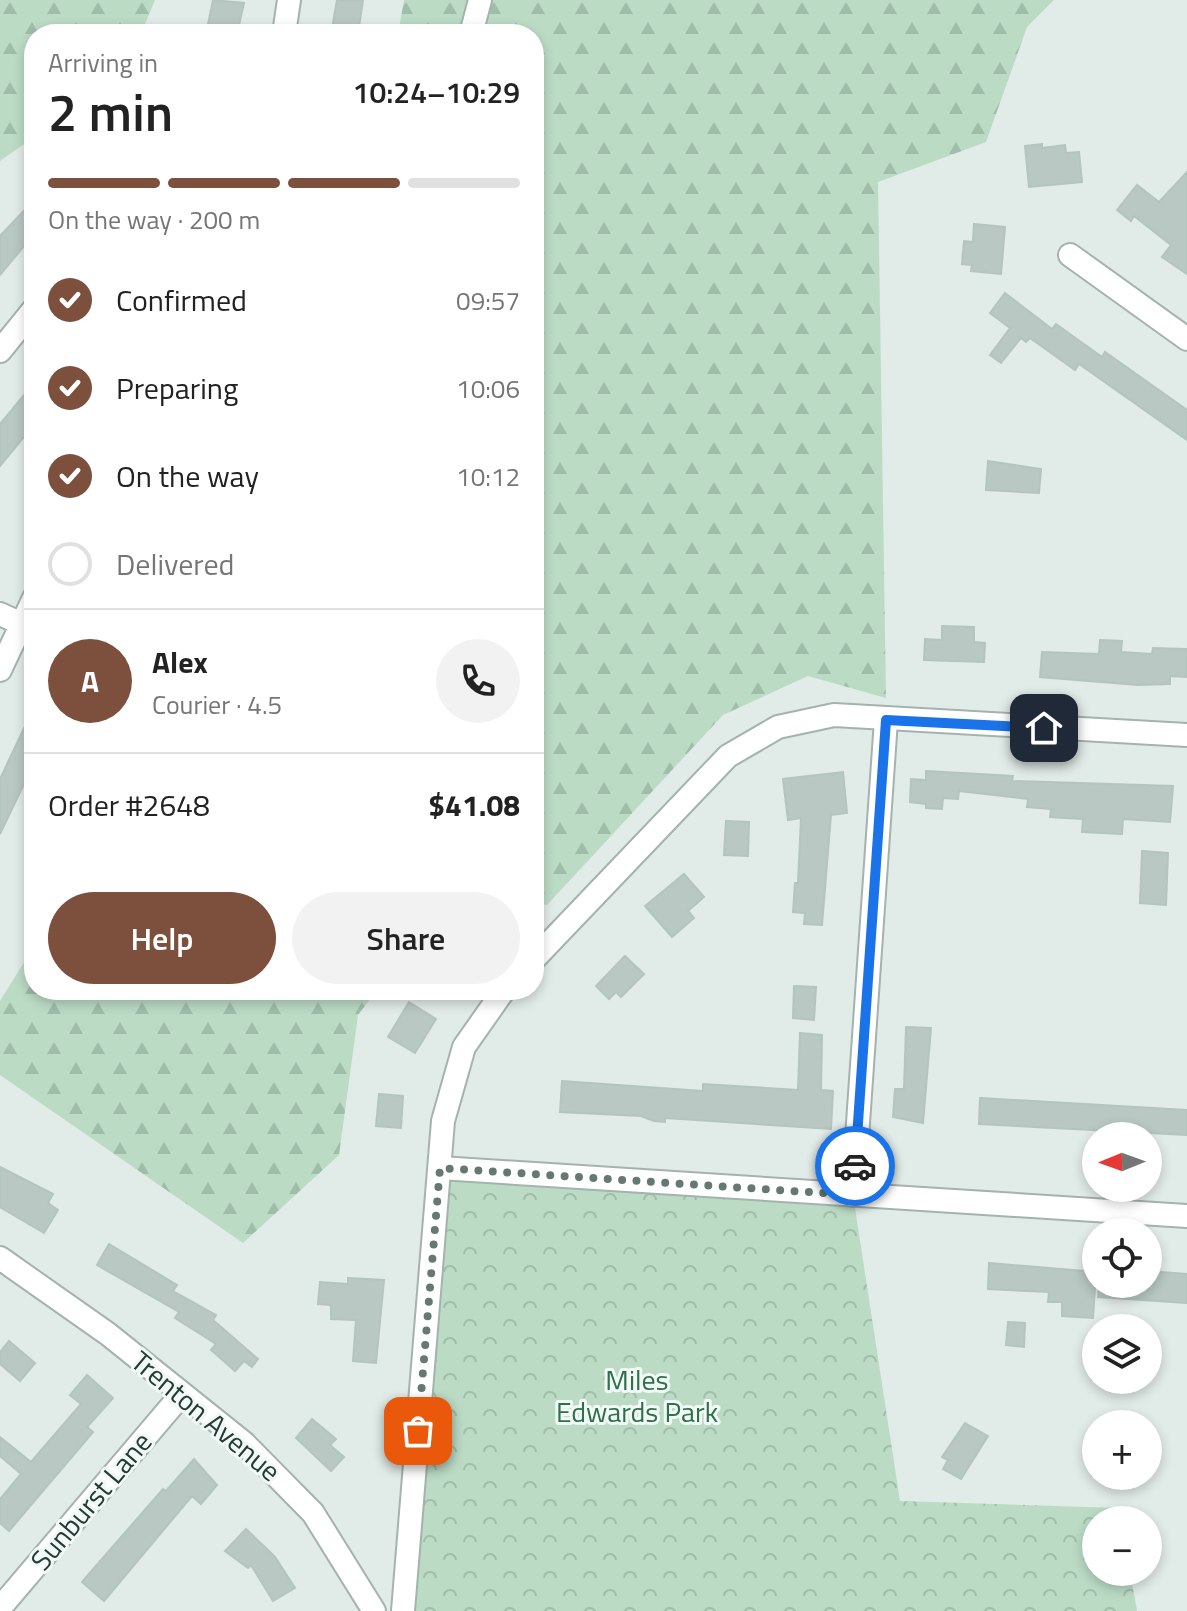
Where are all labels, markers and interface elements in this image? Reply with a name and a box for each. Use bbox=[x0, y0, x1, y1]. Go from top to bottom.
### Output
text: Arriving in bbox=[48, 43, 158, 82]
text: 10:24–10:29 bbox=[353, 69, 520, 115]
text: 2 min bbox=[48, 72, 173, 151]
text: On the way · 200 m bbox=[48, 200, 260, 239]
text: Confirmed bbox=[116, 277, 247, 323]
icon: check bbox=[48, 278, 92, 322]
text: 09:57 bbox=[456, 281, 520, 320]
text: Preparing bbox=[116, 365, 238, 411]
icon: check bbox=[48, 366, 92, 410]
text: 10:06 bbox=[456, 369, 520, 408]
text: On the way bbox=[116, 453, 259, 499]
icon: check bbox=[48, 454, 92, 498]
text: 10:12 bbox=[456, 457, 520, 496]
text: Delivered bbox=[116, 541, 234, 587]
text: Alex bbox=[152, 639, 208, 685]
button: phone bbox=[436, 639, 520, 723]
text: A bbox=[81, 658, 99, 704]
text: Courier · 4.5 bbox=[152, 685, 282, 724]
pin bbox=[1010, 694, 1078, 762]
icon: home bbox=[1022, 706, 1066, 750]
text: Order #2648 bbox=[48, 782, 210, 828]
text: $41.08 bbox=[428, 782, 520, 828]
button: Help bbox=[48, 892, 276, 984]
button: Share bbox=[292, 892, 520, 984]
north arrow bbox=[1082, 1122, 1162, 1202]
map controls bbox=[1082, 1122, 1162, 1586]
courier bbox=[815, 1126, 895, 1206]
icon: car bbox=[833, 1144, 877, 1188]
button: locate bbox=[1082, 1218, 1162, 1298]
button: layers bbox=[1082, 1314, 1162, 1394]
street label: Trenton Avenue bbox=[122, 1340, 291, 1491]
park label: Miles Edwards Park bbox=[556, 1358, 718, 1433]
pin bbox=[384, 1397, 452, 1465]
icon: bag bbox=[396, 1409, 440, 1453]
button: + bbox=[1082, 1410, 1162, 1490]
street label: Sunburst Lane bbox=[20, 1422, 162, 1580]
button: − bbox=[1082, 1506, 1162, 1586]

